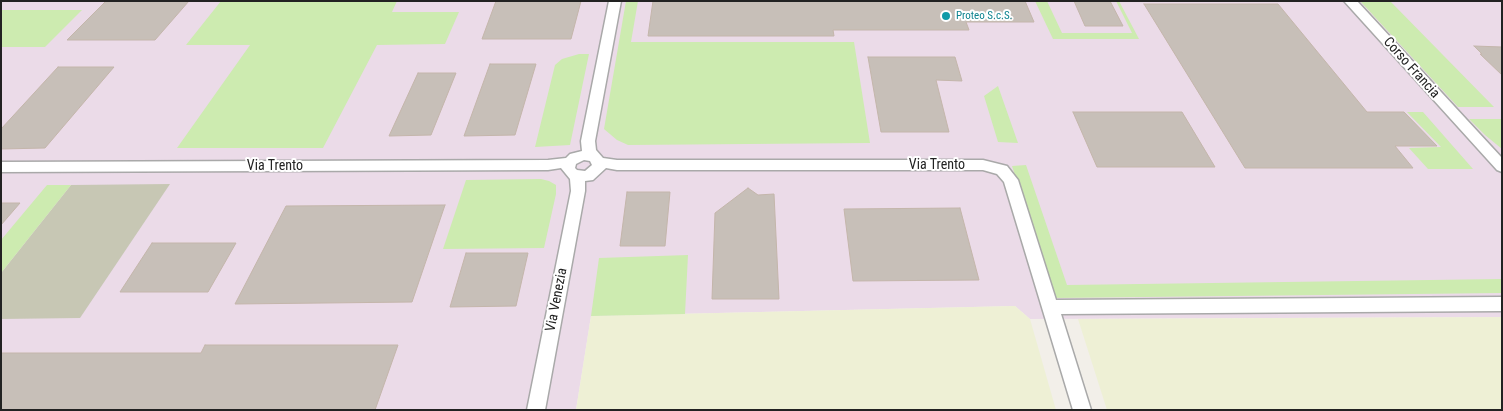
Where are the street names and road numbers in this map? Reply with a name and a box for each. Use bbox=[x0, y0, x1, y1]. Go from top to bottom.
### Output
street label: Corso Francia bbox=[1379, 34, 1443, 102]
street label: Via Trento bbox=[909, 157, 965, 173]
street label: Via Trento bbox=[247, 158, 303, 174]
street label: Via Venezia bbox=[543, 267, 571, 333]

